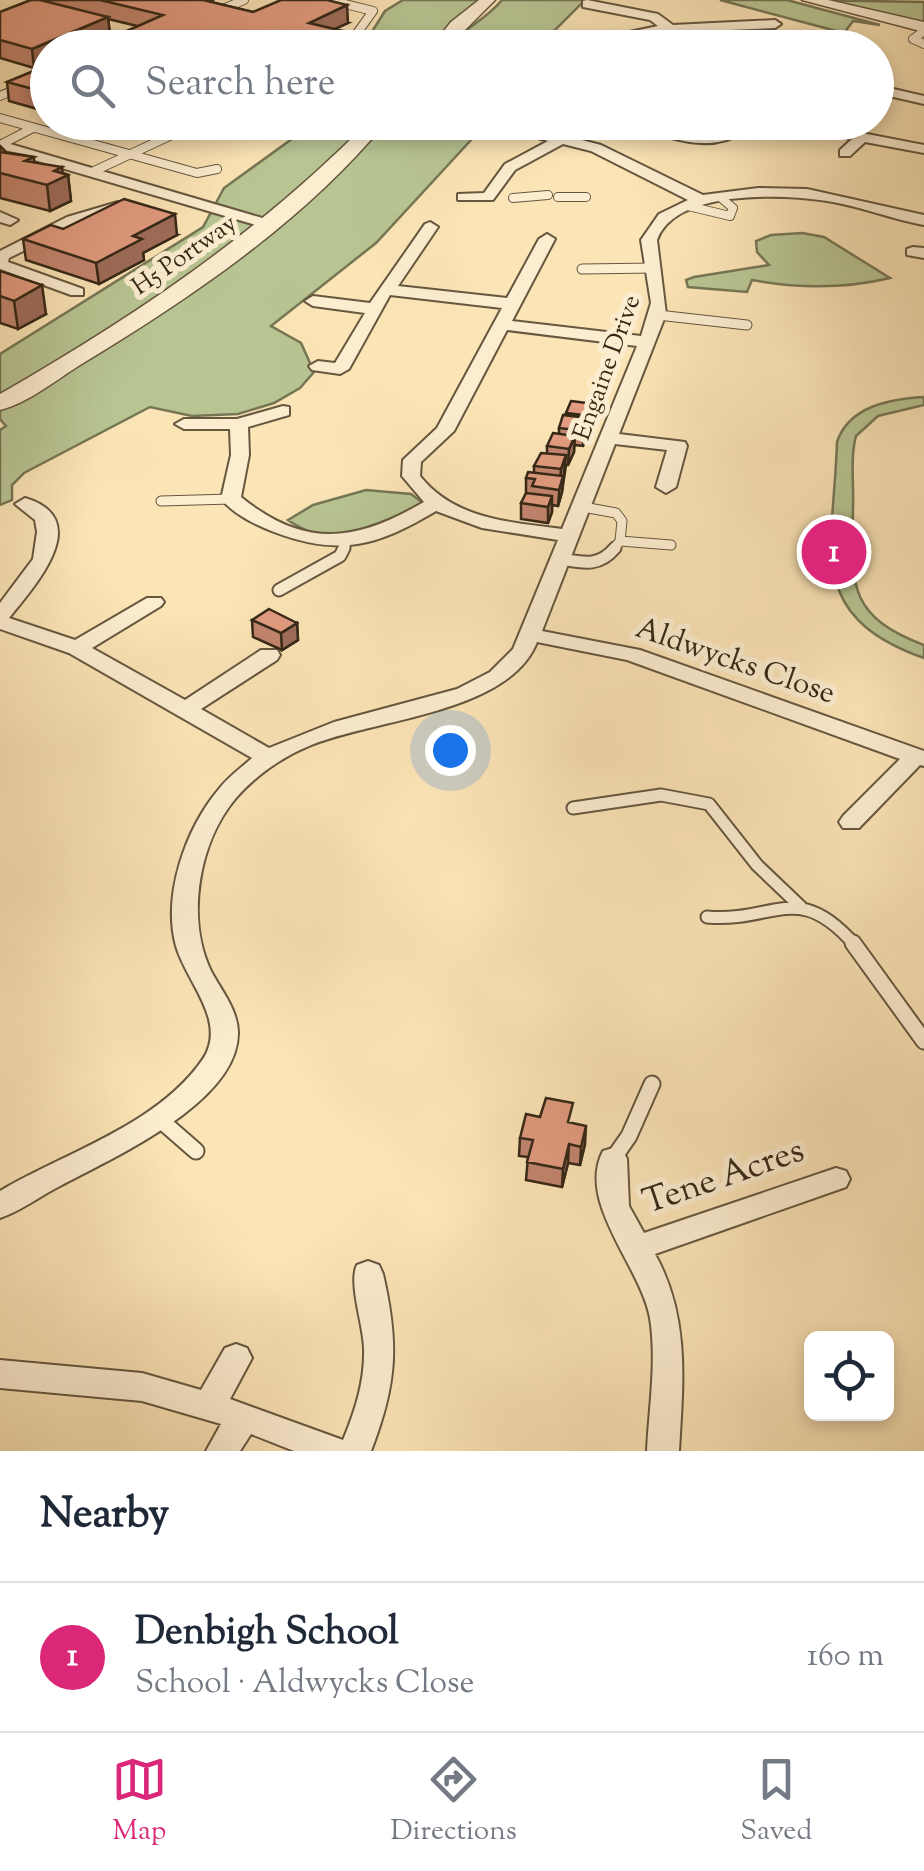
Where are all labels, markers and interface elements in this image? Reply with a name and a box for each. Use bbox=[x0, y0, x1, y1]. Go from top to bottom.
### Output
search box bbox=[30, 30, 894, 140]
icon: search bbox=[65, 58, 120, 113]
text: Search here bbox=[145, 58, 336, 112]
street label: H5 Portway bbox=[125, 207, 245, 305]
street label: Engaine Drive bbox=[565, 290, 651, 446]
pin: 1 bbox=[802, 514, 866, 590]
street label: Aldwycks Close bbox=[630, 608, 840, 716]
your location bbox=[425, 725, 476, 776]
street label: Tene Acres bbox=[636, 1127, 812, 1229]
map controls bbox=[804, 1331, 894, 1421]
button: locate bbox=[804, 1331, 894, 1421]
text: Nearby bbox=[40, 1486, 169, 1546]
text: Denbigh School bbox=[135, 1607, 399, 1661]
text: 1 bbox=[67, 1634, 78, 1680]
text: 160 m bbox=[807, 1634, 884, 1680]
text: School · Aldwycks Close bbox=[135, 1661, 475, 1707]
tab: Map bbox=[112, 1752, 167, 1852]
tab: Directions bbox=[390, 1752, 517, 1852]
tab: Saved bbox=[740, 1752, 812, 1852]

